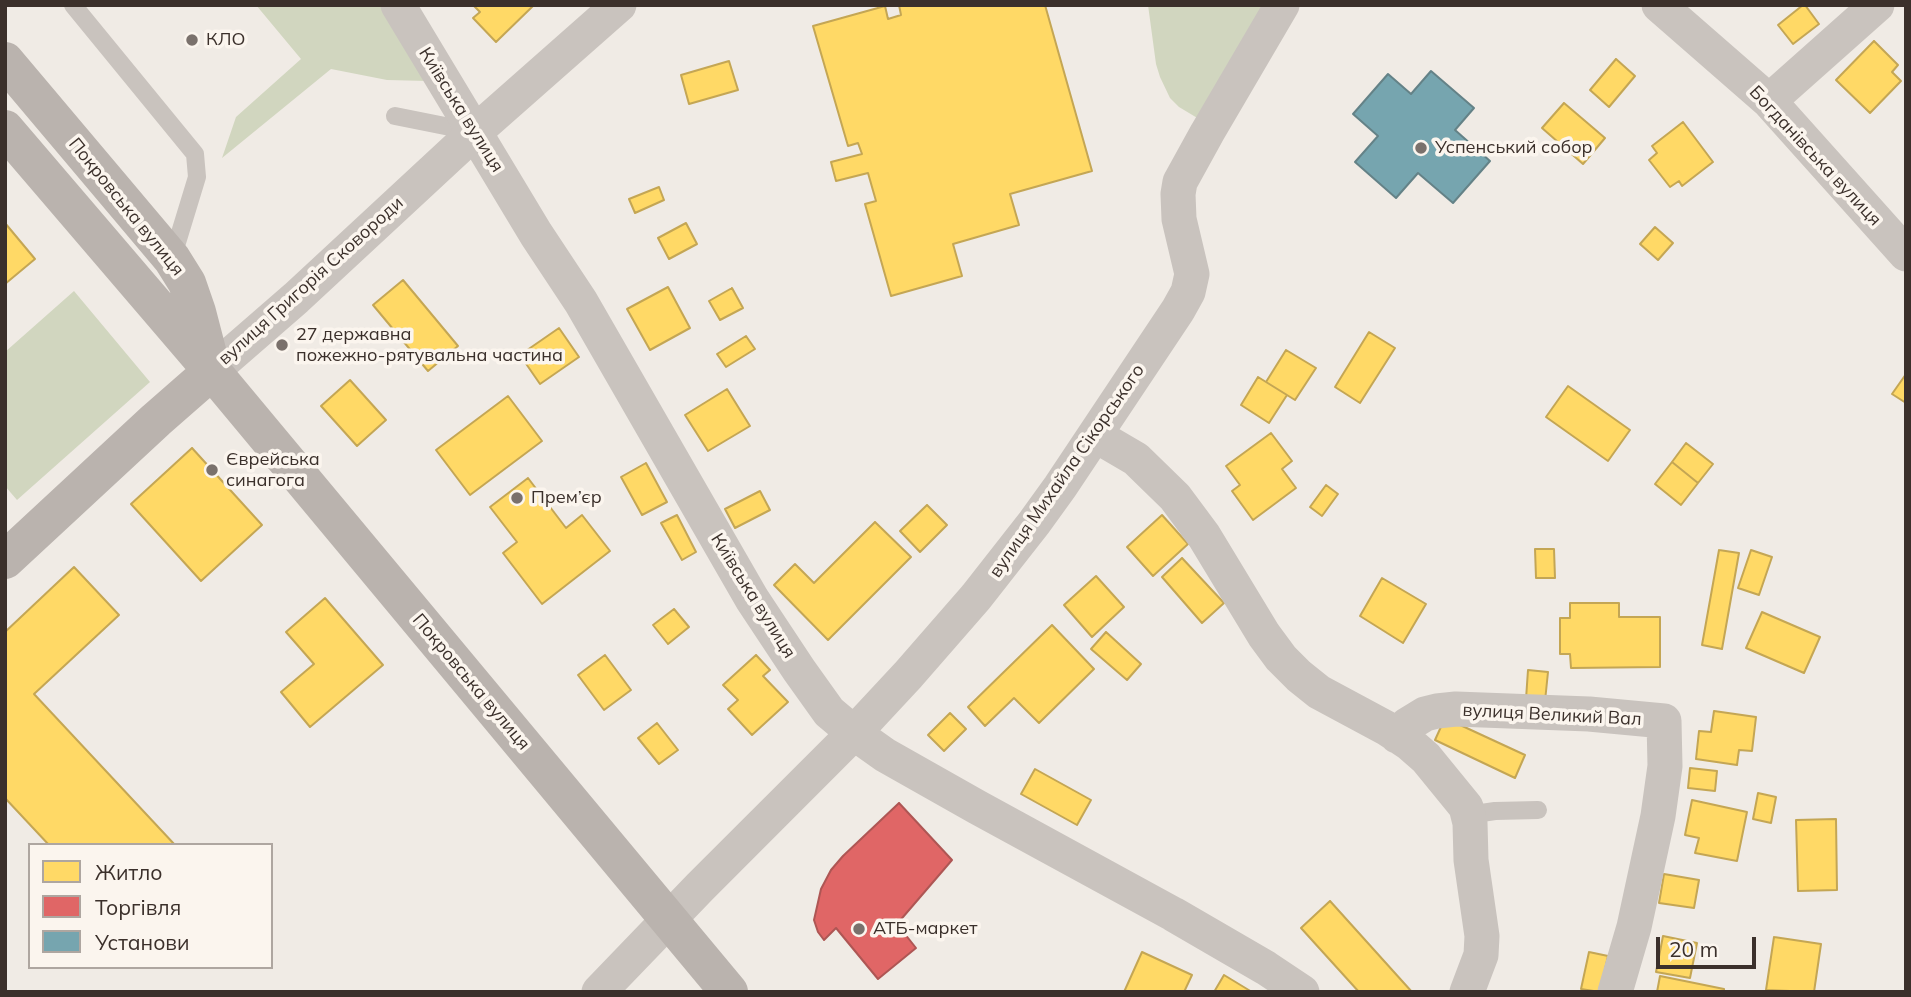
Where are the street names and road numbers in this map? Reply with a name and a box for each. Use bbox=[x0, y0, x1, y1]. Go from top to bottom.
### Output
street label: Київська вулиця bbox=[414, 44, 508, 176]
street label: Богданівська вулиця bbox=[1745, 82, 1885, 230]
street label: Покровська вулиця bbox=[64, 134, 188, 280]
street label: вулиця Григорія Сковороди bbox=[214, 192, 408, 370]
street label: вулиця Михайла Сікорського bbox=[985, 360, 1149, 582]
street label: Київська вулиця bbox=[706, 530, 800, 662]
street label: Покровська вулиця bbox=[408, 610, 534, 754]
street label: вулиця Великий Вал bbox=[1462, 700, 1642, 730]

